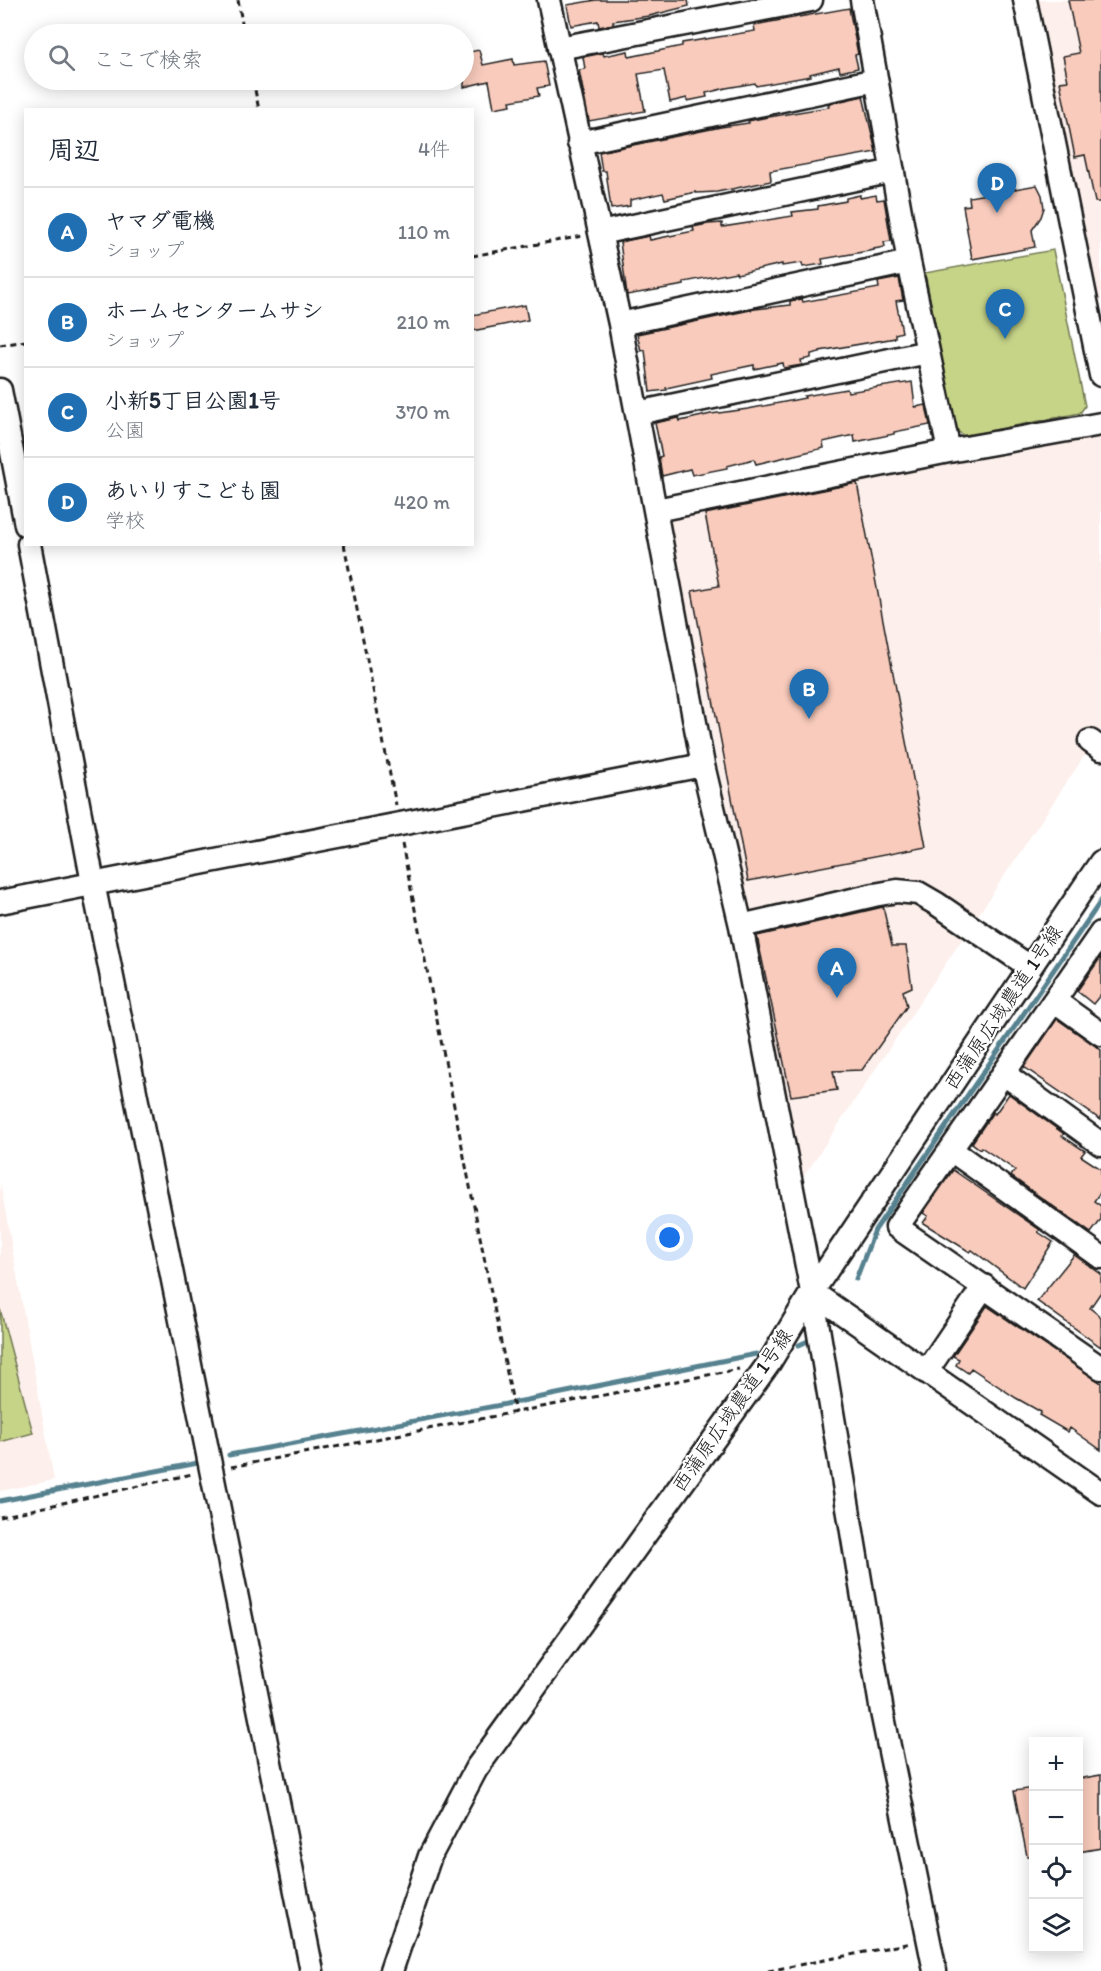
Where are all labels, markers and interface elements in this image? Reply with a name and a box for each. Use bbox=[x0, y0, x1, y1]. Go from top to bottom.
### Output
search box bbox=[24, 24, 474, 90]
icon: search bbox=[45, 41, 78, 74]
text: ここで検索 bbox=[93, 46, 203, 73]
text: 周辺 bbox=[48, 134, 100, 166]
text: 4件 bbox=[418, 137, 450, 161]
pin: D bbox=[978, 164, 1016, 213]
text: ヤマダ電機 bbox=[105, 207, 215, 234]
text: A bbox=[61, 220, 74, 244]
text: 110 m bbox=[398, 220, 450, 244]
text: ショップ bbox=[105, 238, 184, 262]
pin: C bbox=[986, 290, 1024, 339]
text: ホームセンタームサシ bbox=[105, 297, 323, 324]
text: B bbox=[61, 310, 74, 334]
text: 210 m bbox=[397, 310, 450, 334]
text: ショップ bbox=[105, 328, 184, 352]
text: 小新5丁目公園1号 bbox=[105, 387, 281, 414]
text: C bbox=[61, 400, 74, 424]
text: 370 m bbox=[396, 400, 450, 424]
text: 公園 bbox=[105, 418, 145, 442]
text: あいりすこども園 bbox=[105, 477, 281, 504]
text: D bbox=[61, 490, 74, 514]
text: 420 m bbox=[394, 490, 450, 514]
text: 学校 bbox=[105, 508, 145, 532]
pin: B bbox=[790, 670, 828, 719]
street label: 西蒲原広域農道 1号線 bbox=[939, 920, 1067, 1094]
pin: A bbox=[818, 948, 856, 998]
your location bbox=[655, 1223, 684, 1252]
street label: 西蒲原広域農道 1号線 bbox=[667, 1324, 797, 1496]
map controls bbox=[1029, 1737, 1083, 1953]
button: + bbox=[1029, 1737, 1083, 1791]
button: − bbox=[1029, 1791, 1083, 1845]
button: locate bbox=[1029, 1845, 1083, 1899]
button: layers bbox=[1029, 1899, 1083, 1953]

